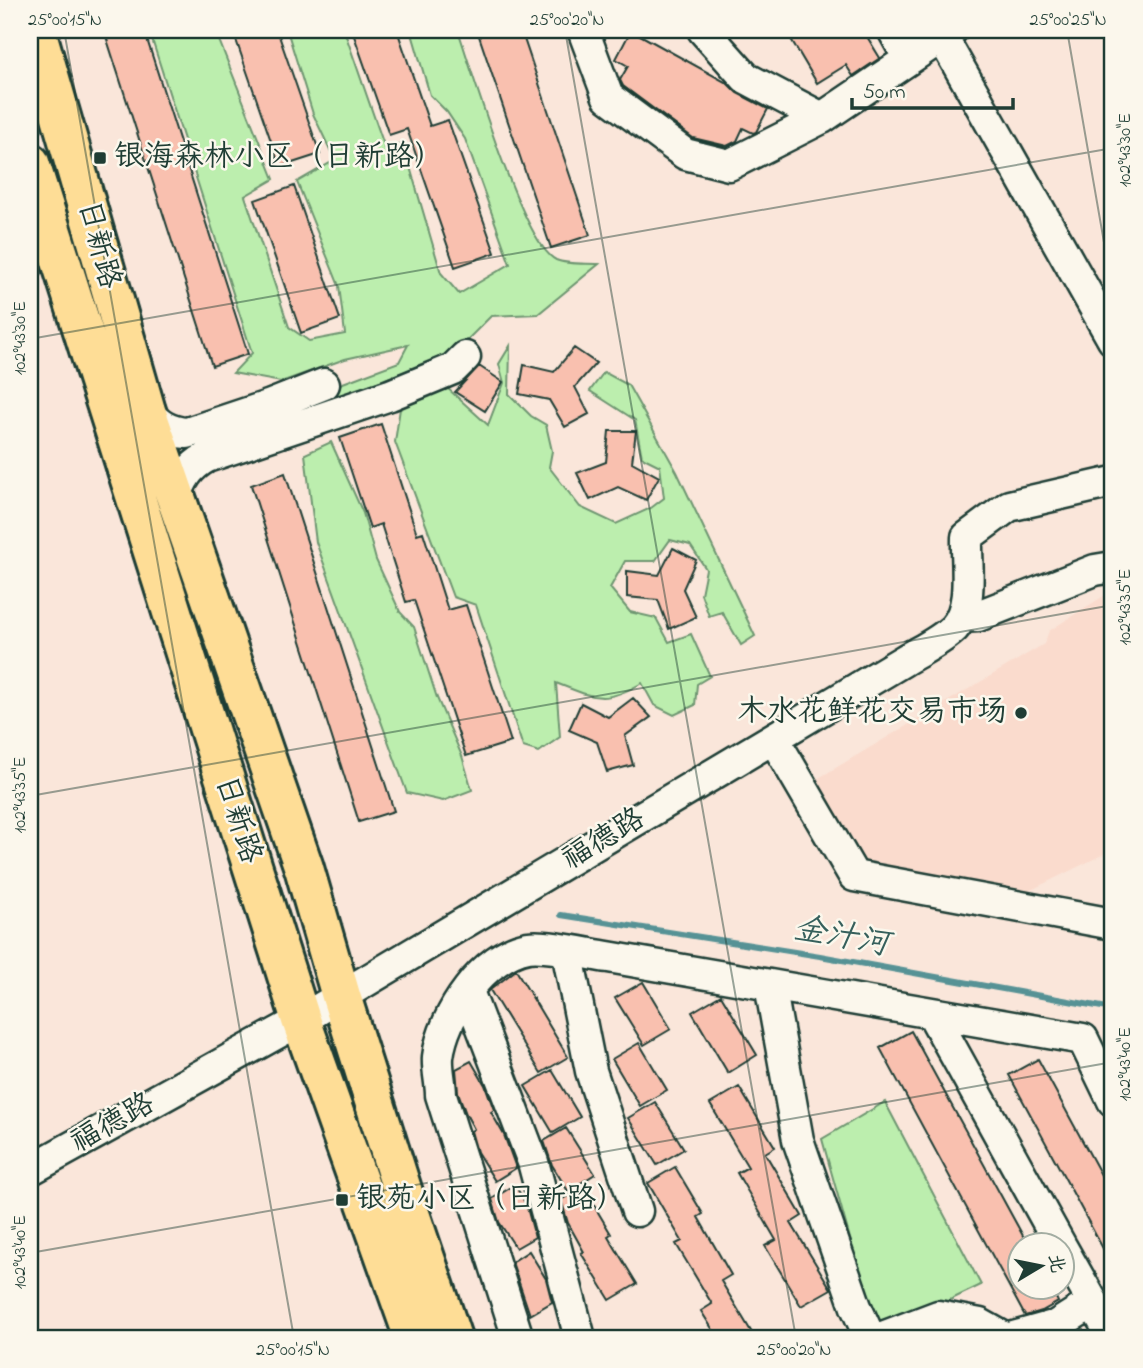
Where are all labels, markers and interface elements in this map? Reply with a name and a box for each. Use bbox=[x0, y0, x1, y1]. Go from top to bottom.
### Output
text: 25°00'15"N bbox=[28, 8, 102, 34]
text: 25°00'20"N bbox=[530, 8, 604, 34]
text: 25°00'25"N bbox=[1029, 8, 1107, 34]
scale bar bbox=[852, 66, 1014, 110]
text: 50 m bbox=[863, 78, 906, 108]
text: 102°43'30"E bbox=[1113, 113, 1139, 187]
place label: 银海森林小区（日新路） bbox=[114, 136, 444, 180]
marker: 银海森林小区（日新路） bbox=[92, 150, 108, 166]
street label: 日新路 bbox=[65, 196, 131, 294]
text: 102°43'30"E bbox=[8, 301, 34, 375]
text: 102°43'35"E bbox=[1113, 568, 1139, 645]
place label: 木水花鲜花交易市场 bbox=[737, 691, 1007, 735]
marker: 木水花鲜花交易市场 bbox=[1013, 705, 1029, 721]
text: 102°43'35"E bbox=[8, 756, 34, 833]
street label: 日新路 bbox=[202, 770, 272, 870]
street label: 福德路 bbox=[554, 798, 654, 882]
water label: 金汁河 bbox=[790, 907, 897, 970]
text: 102°43'40"E bbox=[1113, 1027, 1139, 1101]
street label: 福德路 bbox=[63, 1083, 163, 1165]
place label: 银苑小区（日新路） bbox=[356, 1178, 626, 1222]
marker: 银苑小区（日新路） bbox=[334, 1192, 350, 1208]
text: 102°43'40"E bbox=[8, 1215, 34, 1289]
north arrow bbox=[1006, 1232, 1076, 1302]
text: 北 bbox=[1040, 1252, 1070, 1275]
text: 25°00'15"N bbox=[256, 1338, 330, 1364]
text: 25°00'20"N bbox=[757, 1338, 831, 1364]

